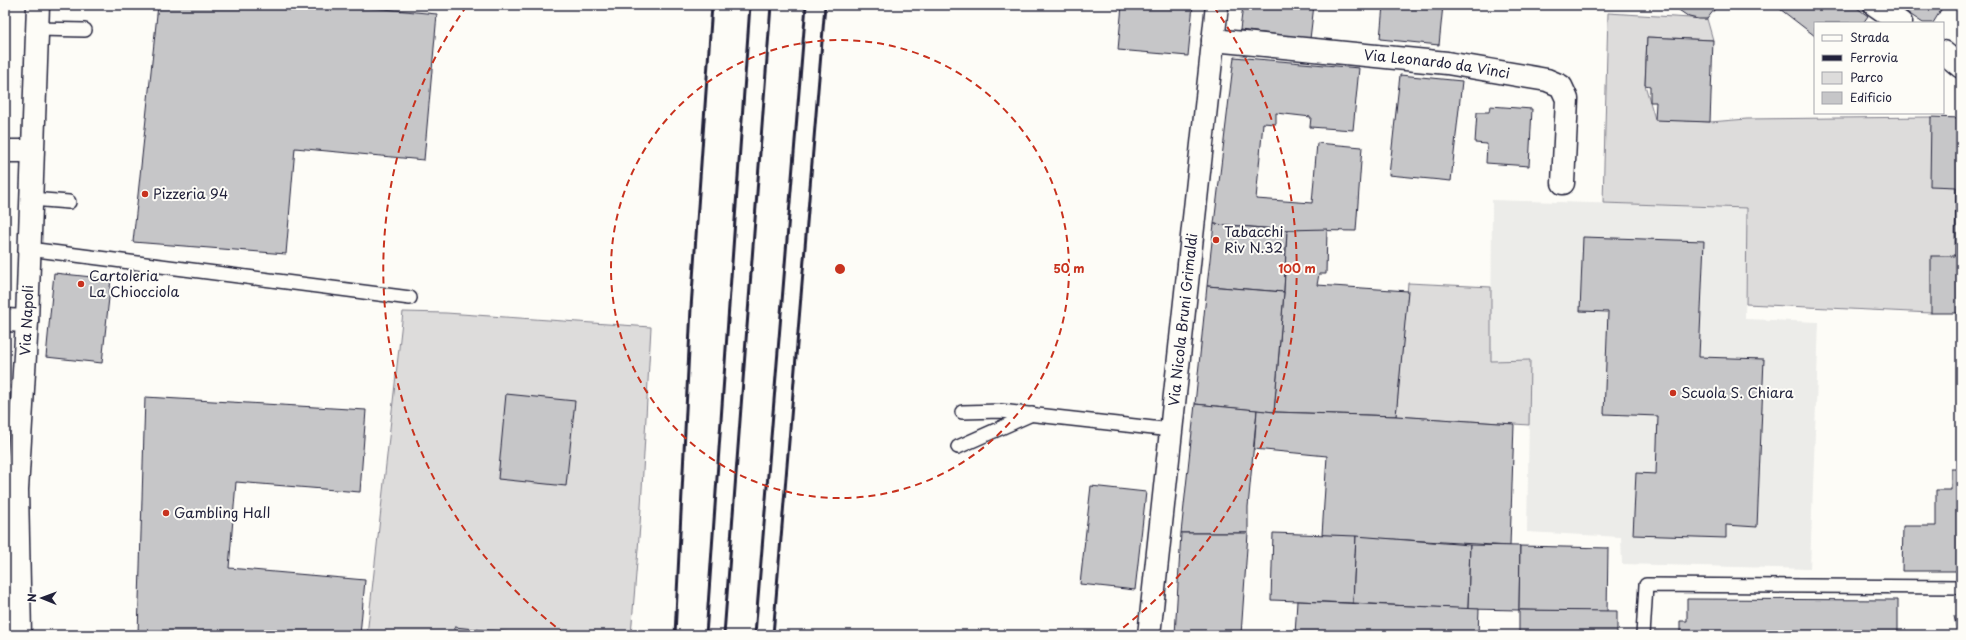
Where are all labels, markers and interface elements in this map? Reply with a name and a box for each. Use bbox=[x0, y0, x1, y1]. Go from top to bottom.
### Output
legend bbox=[1814, 22, 1944, 114]
text: Strada bbox=[1850, 28, 1890, 46]
street label: Via Leonardo da Vinci bbox=[1363, 44, 1512, 84]
text: Ferrovia bbox=[1850, 48, 1899, 66]
text: Parco bbox=[1850, 68, 1884, 86]
text: Edificio bbox=[1850, 88, 1892, 106]
place label: Pizzeria 94 bbox=[153, 183, 228, 204]
marker: Pizzeria 94 bbox=[140, 189, 150, 199]
place label: Tabacchi Riv N.32 bbox=[1224, 221, 1283, 258]
street label: Via Nicola Bruni Grimaldi bbox=[1163, 232, 1202, 407]
marker: Tabacchi Riv N.32 bbox=[1211, 235, 1221, 245]
text: 50 m bbox=[1053, 259, 1085, 277]
text: 100 m bbox=[1278, 259, 1316, 277]
centre of rings bbox=[833, 262, 847, 276]
place label: Cartoleria La Chiocciola bbox=[89, 265, 179, 302]
marker: Cartoleria La Chiocciola bbox=[76, 279, 86, 289]
street label: Via Napoli bbox=[14, 285, 38, 356]
place label: Scuola S. Chiara bbox=[1681, 382, 1794, 403]
marker: Scuola S. Chiara bbox=[1668, 388, 1678, 398]
place label: Gambling Hall bbox=[174, 502, 270, 523]
marker: Gambling Hall bbox=[161, 508, 171, 518]
north arrow bbox=[22, 578, 62, 618]
text: N bbox=[23, 593, 40, 602]

